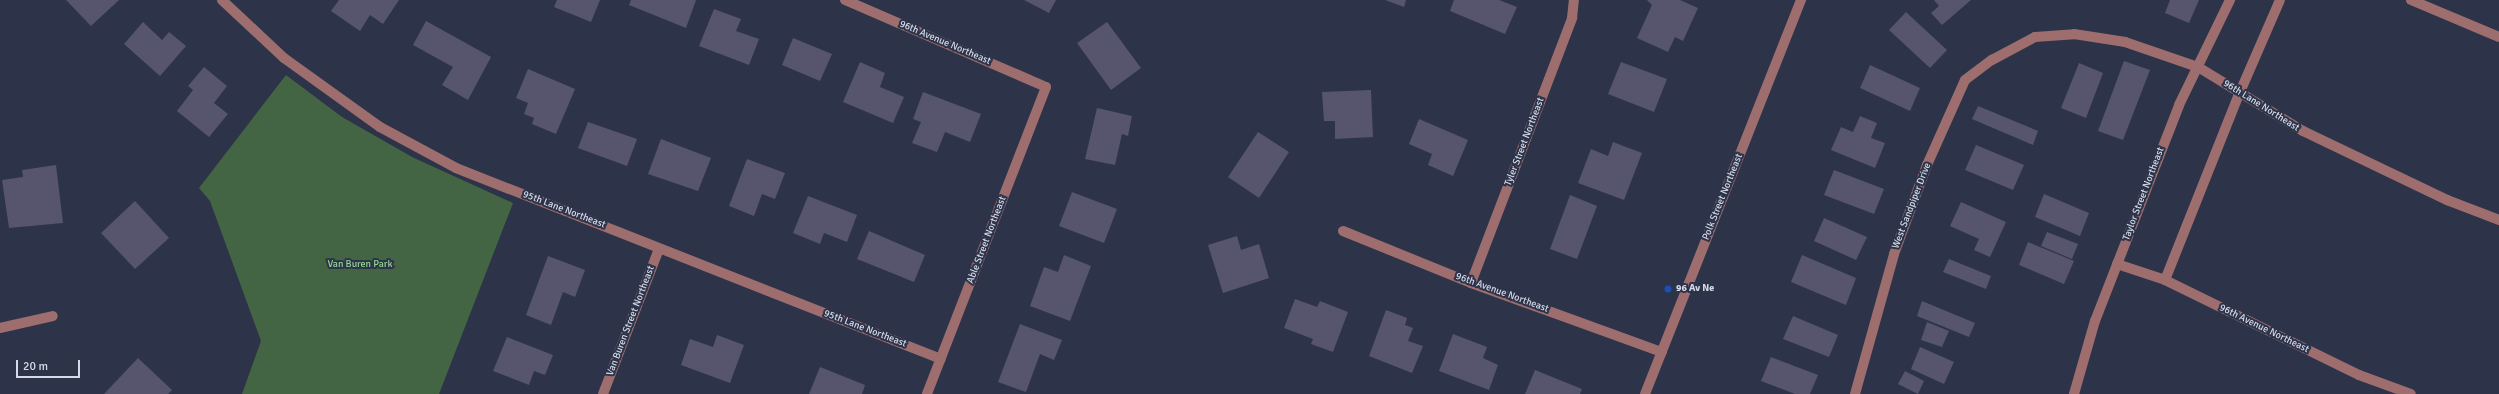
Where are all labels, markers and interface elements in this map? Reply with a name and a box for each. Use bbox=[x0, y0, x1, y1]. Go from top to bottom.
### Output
street label: 96th Avenue Northeast bbox=[897, 18, 993, 68]
street label: 96th Lane Northeast bbox=[2221, 78, 2301, 134]
street label: Tyler Street Northeast bbox=[1503, 96, 1547, 188]
street label: Taylor Street Northeast bbox=[2121, 146, 2167, 242]
street label: Polk Street Northeast bbox=[1700, 152, 1746, 242]
street label: West Sandpiper Drive bbox=[1890, 161, 1934, 251]
street label: 95th Lane Northeast bbox=[521, 189, 607, 231]
street label: Able Street Northeast bbox=[965, 195, 1009, 285]
park label: Van Buren Park bbox=[328, 259, 392, 271]
street label: Van Buren Street Northeast bbox=[604, 264, 658, 378]
street label: 96th Avenue Northeast bbox=[1454, 271, 1550, 315]
place label: 96 Av Ne bbox=[1676, 283, 1714, 295]
marker: 96 Av Ne bbox=[1663, 284, 1673, 294]
street label: 96th Avenue Northeast bbox=[2217, 302, 2311, 356]
street label: 95th Lane Northeast bbox=[822, 308, 908, 350]
scale bar bbox=[18, 352, 82, 378]
text: 20 m bbox=[23, 359, 48, 374]

